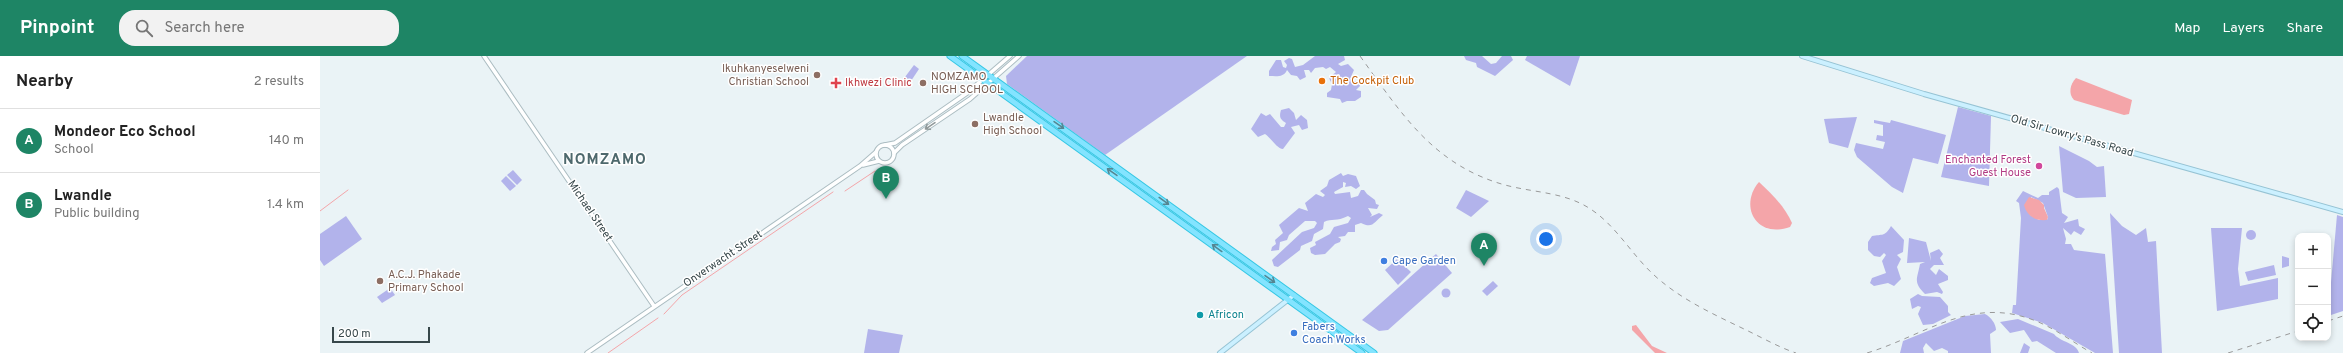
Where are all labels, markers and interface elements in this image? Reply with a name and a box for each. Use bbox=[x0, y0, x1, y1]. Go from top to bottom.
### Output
search box bbox=[119, 10, 399, 46]
text: Pinpoint bbox=[20, 16, 95, 40]
icon: search bbox=[133, 17, 155, 39]
text: Search here bbox=[165, 19, 245, 38]
text: Map bbox=[2174, 20, 2200, 37]
text: Layers bbox=[2222, 20, 2264, 37]
text: Share bbox=[2286, 20, 2323, 37]
place label: Ikuhkanyeselweni Christian School bbox=[722, 62, 809, 89]
marker: Ikuhkanyeselweni Christian School bbox=[812, 70, 822, 80]
place label: NOMZAMO HIGH SCHOOL bbox=[931, 70, 1003, 97]
text: Nearby bbox=[16, 71, 73, 93]
text: 2 results bbox=[254, 74, 304, 90]
place label: The Cockpit Club bbox=[1330, 74, 1414, 88]
place label: Ikhwezi Clinic bbox=[845, 76, 912, 90]
marker: The Cockpit Club bbox=[1317, 76, 1327, 86]
marker: Ikhwezi Clinic bbox=[830, 77, 842, 89]
marker: NOMZAMO HIGH SCHOOL bbox=[918, 78, 928, 88]
place label: Lwandle High School bbox=[983, 111, 1042, 138]
street label: Old Sir Lowry's Pass Road bbox=[2009, 112, 2135, 160]
marker: Lwandle High School bbox=[970, 119, 980, 129]
one-way arrow bbox=[1053, 121, 1064, 129]
one-way arrow bbox=[925, 122, 936, 130]
text: Mondeor Eco School bbox=[54, 123, 196, 142]
text: A bbox=[24, 133, 34, 149]
text: 140 m bbox=[269, 133, 304, 149]
text: School bbox=[54, 142, 94, 158]
district label: NOMZAMO bbox=[563, 151, 647, 170]
place label: Enchanted Forest Guest House bbox=[1945, 153, 2031, 180]
marker: Enchanted Forest Guest House bbox=[2034, 161, 2044, 171]
pin: B bbox=[873, 166, 899, 199]
one-way arrow bbox=[1107, 168, 1118, 176]
street label: Michael Street bbox=[564, 178, 616, 244]
text: Lwandle bbox=[54, 187, 112, 206]
text: B bbox=[25, 197, 33, 213]
text: 1.4 km bbox=[267, 197, 304, 213]
one-way arrow bbox=[1158, 197, 1169, 205]
text: Public building bbox=[54, 206, 140, 222]
street label: Onverwacht Street bbox=[681, 227, 765, 291]
your location bbox=[1536, 229, 1556, 249]
pin: A bbox=[1471, 233, 1497, 266]
map controls bbox=[2295, 233, 2331, 341]
button: + bbox=[2295, 233, 2331, 269]
one-way arrow bbox=[1212, 244, 1223, 253]
place label: Cape Garden bbox=[1392, 254, 1456, 268]
marker: Cape Garden bbox=[1379, 256, 1389, 266]
place label: A.C.J. Phakade Primary School bbox=[388, 268, 464, 295]
button: − bbox=[2295, 269, 2331, 305]
one-way arrow bbox=[1265, 275, 1276, 283]
marker: A.C.J. Phakade Primary School bbox=[375, 276, 385, 286]
button: locate bbox=[2295, 305, 2331, 341]
place label: Africon bbox=[1208, 308, 1244, 322]
marker: Africon bbox=[1195, 310, 1205, 320]
place label: Fabers Coach Works bbox=[1302, 320, 1366, 347]
scale bar bbox=[332, 325, 430, 344]
text: 200 m bbox=[338, 327, 371, 341]
marker: Fabers Coach Works bbox=[1289, 328, 1299, 338]

